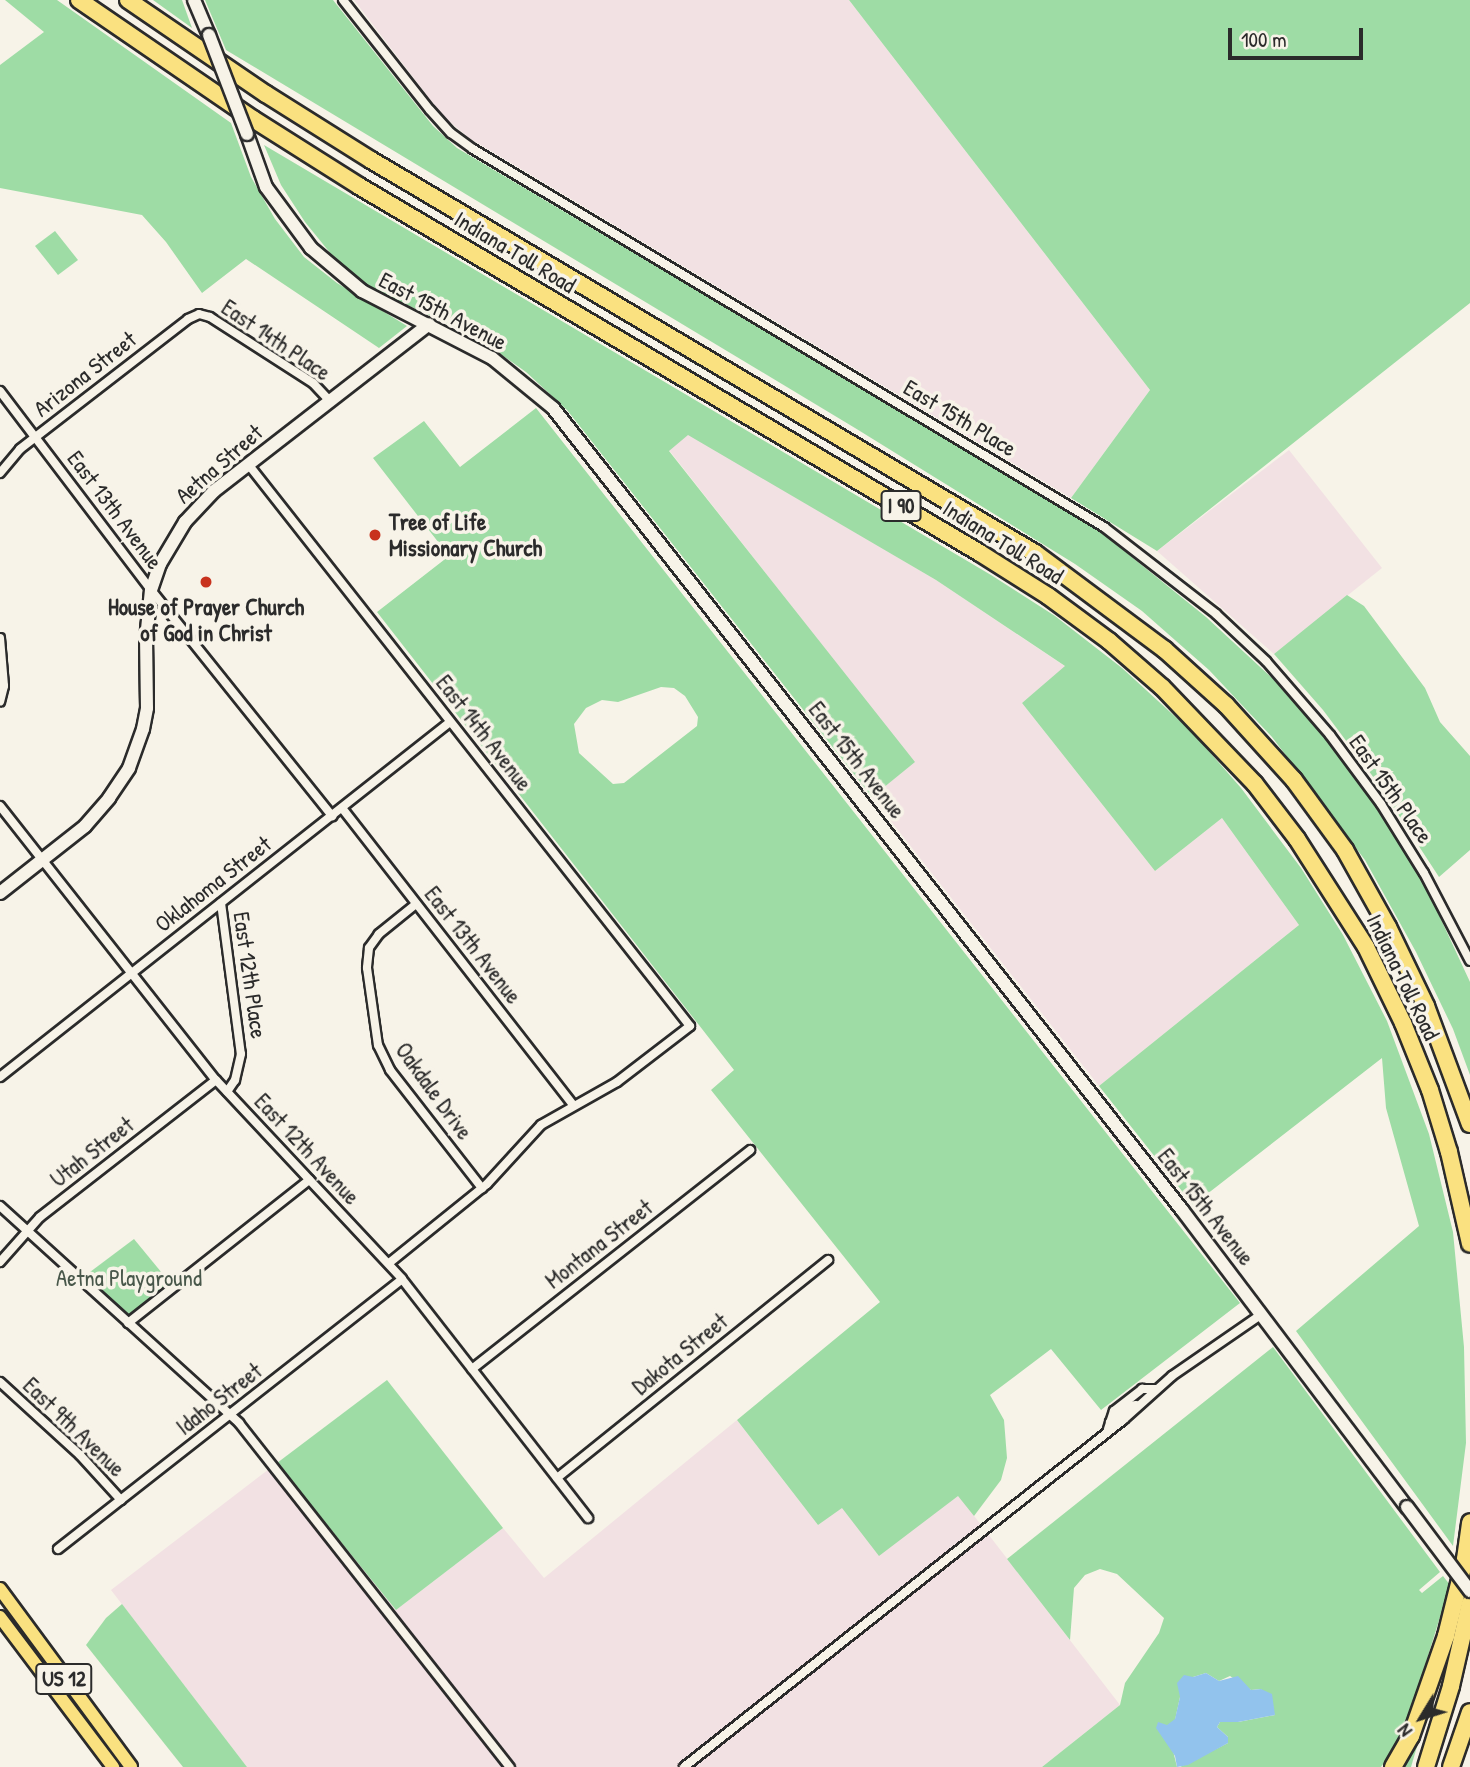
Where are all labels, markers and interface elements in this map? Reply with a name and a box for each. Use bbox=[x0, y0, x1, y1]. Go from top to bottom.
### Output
scale bar bbox=[1232, 14, 1367, 58]
text: 100 m bbox=[1241, 25, 1287, 54]
street label: Indiana Toll Road bbox=[449, 205, 581, 299]
street label: East 15th Avenue bbox=[374, 266, 512, 356]
street label: East 14th Place bbox=[216, 294, 336, 386]
street label: Arizona Street bbox=[28, 325, 142, 423]
street label: East 15th Place bbox=[899, 374, 1021, 462]
street label: Aetna Street bbox=[170, 419, 268, 509]
street label: East 13th Avenue bbox=[62, 445, 168, 575]
road number: I 90 bbox=[880, 489, 922, 524]
street label: Indiana Toll Road bbox=[938, 494, 1068, 590]
place label: Tree of Life Missionary Church bbox=[389, 508, 542, 562]
marker: Tree of Life Missionary Church bbox=[367, 527, 383, 543]
marker: House of Prayer Church of God in Christ bbox=[198, 574, 214, 590]
place label: House of Prayer Church of God in Christ bbox=[108, 593, 304, 647]
street label: East 14th Avenue bbox=[430, 670, 538, 796]
street label: East 15th Avenue bbox=[803, 696, 911, 824]
street label: East 15th Place bbox=[1343, 729, 1439, 849]
street label: Oklahoma Street bbox=[149, 830, 277, 938]
street label: East 13th Avenue bbox=[419, 881, 527, 1009]
street label: East 12th Place bbox=[227, 910, 273, 1040]
street label: Indiana Toll Road bbox=[1361, 910, 1445, 1044]
street label: Oakdale Drive bbox=[390, 1037, 478, 1145]
street label: East 12th Avenue bbox=[249, 1088, 365, 1210]
street label: Utah Street bbox=[45, 1111, 139, 1193]
street label: East 15th Avenue bbox=[1152, 1143, 1260, 1271]
street label: Montana Street bbox=[540, 1194, 658, 1294]
park label: Aetna Playground bbox=[56, 1264, 202, 1292]
street label: Dakota Street bbox=[627, 1307, 733, 1401]
street label: Idaho Street bbox=[171, 1357, 267, 1441]
street label: East 9th Avenue bbox=[17, 1372, 131, 1482]
road number: US 12 bbox=[34, 1662, 94, 1696]
north arrow bbox=[1386, 1683, 1456, 1753]
text: N bbox=[1391, 1719, 1418, 1743]

